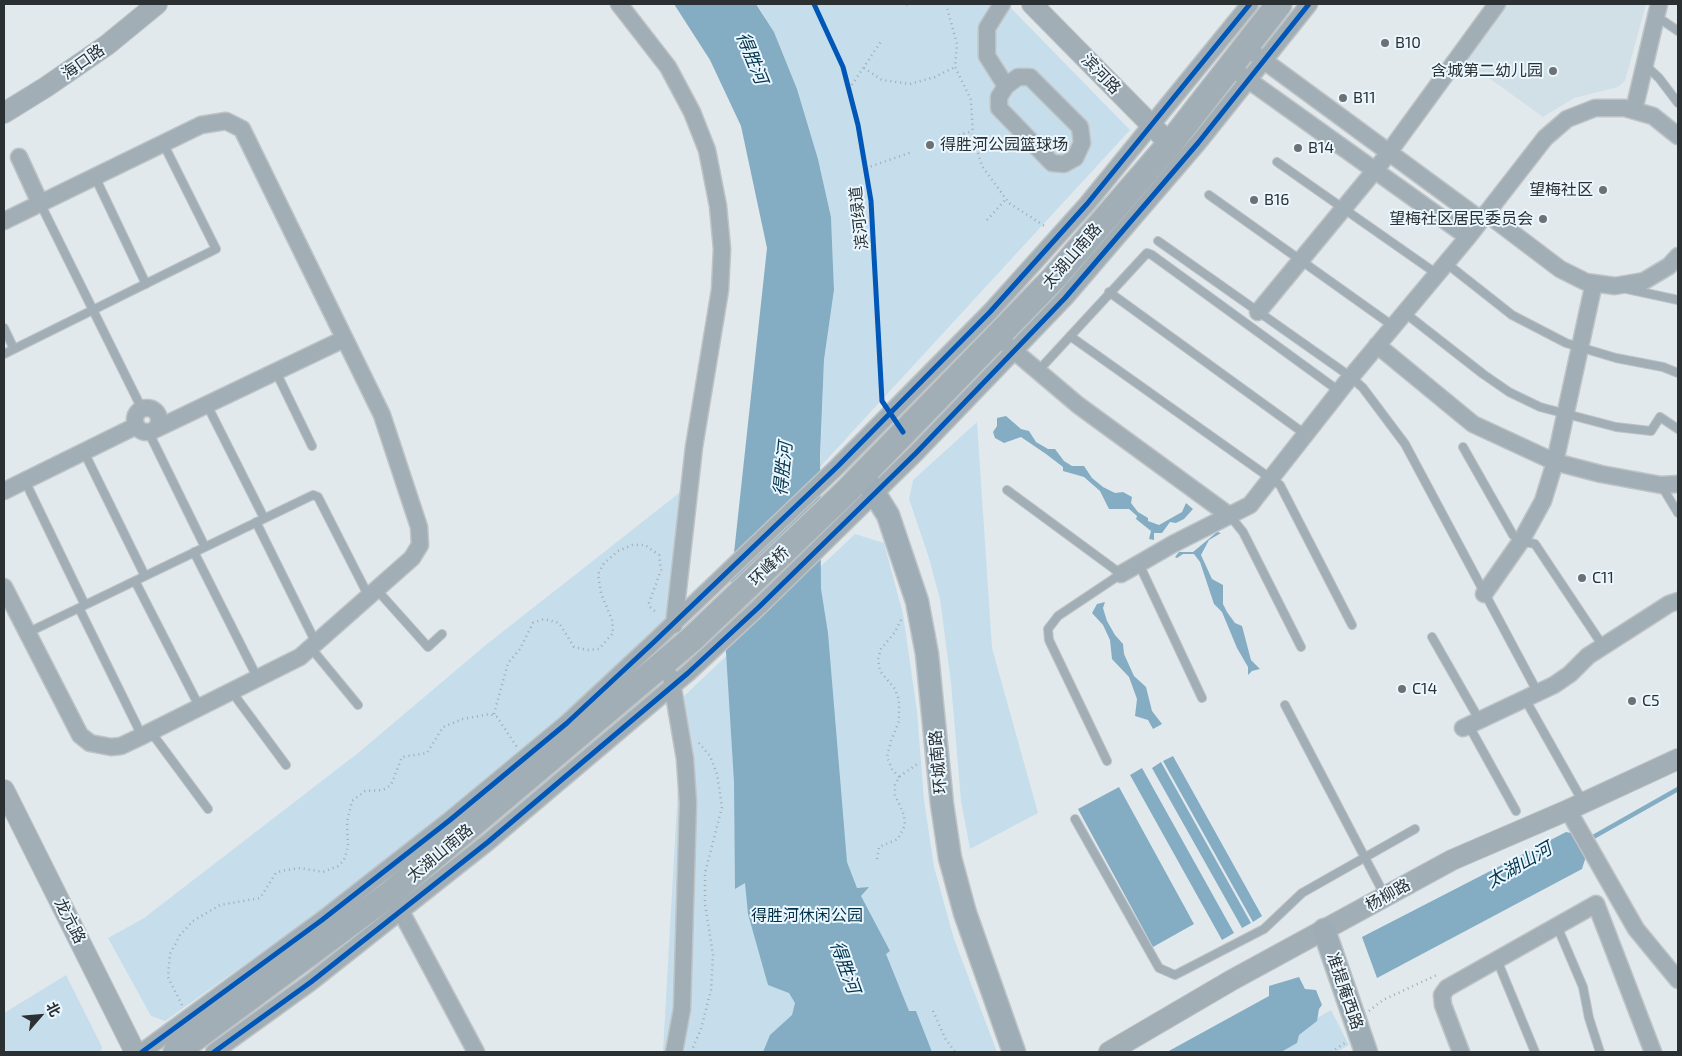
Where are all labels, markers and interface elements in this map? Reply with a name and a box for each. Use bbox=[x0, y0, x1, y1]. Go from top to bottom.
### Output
water label: 得胜河 bbox=[732, 29, 772, 87]
place label: B10 bbox=[1395, 33, 1421, 53]
marker: B10 bbox=[1379, 37, 1391, 49]
street label: 海口路 bbox=[58, 40, 108, 84]
street label: 滨河路 bbox=[1077, 50, 1125, 98]
place label: 含城第二幼儿园 bbox=[1431, 61, 1543, 81]
marker: 含城第二幼儿园 bbox=[1547, 65, 1559, 77]
place label: B11 bbox=[1353, 88, 1376, 108]
marker: B11 bbox=[1337, 92, 1349, 104]
place label: 得胜河公园篮球场 bbox=[940, 135, 1068, 155]
place label: B14 bbox=[1308, 138, 1334, 158]
marker: 得胜河公园篮球场 bbox=[924, 139, 936, 151]
marker: B14 bbox=[1292, 142, 1304, 154]
place label: 望梅社区 bbox=[1529, 180, 1593, 200]
marker: 望梅社区 bbox=[1597, 184, 1609, 196]
street label: 滨河绿道 bbox=[846, 185, 872, 251]
place label: B16 bbox=[1264, 190, 1289, 210]
marker: B16 bbox=[1248, 194, 1260, 206]
place label: 望梅社区居民委员会 bbox=[1389, 209, 1533, 229]
marker: 望梅社区居民委员会 bbox=[1537, 213, 1549, 225]
street label: 太湖山南路 bbox=[1039, 220, 1105, 292]
water label: 得胜河 bbox=[769, 441, 797, 497]
street label: 环峰桥 bbox=[745, 542, 793, 590]
place label: C11 bbox=[1592, 568, 1614, 588]
marker: C11 bbox=[1576, 572, 1588, 584]
place label: C14 bbox=[1412, 679, 1437, 699]
marker: C14 bbox=[1396, 683, 1408, 695]
place label: C5 bbox=[1642, 691, 1660, 711]
marker: C5 bbox=[1626, 695, 1638, 707]
street label: 环城南路 bbox=[926, 729, 950, 795]
street label: 太湖山南路 bbox=[403, 820, 477, 886]
water label: 太湖山河 bbox=[1482, 838, 1556, 892]
street label: 杨柳路 bbox=[1362, 875, 1414, 915]
street label: 龙亢路 bbox=[51, 895, 89, 947]
park label: 得胜河休闲公园 bbox=[751, 906, 863, 926]
water label: 得胜河 bbox=[826, 938, 864, 996]
street label: 准提庵西路 bbox=[1323, 950, 1367, 1032]
north arrow bbox=[15, 991, 65, 1041]
text: 北 bbox=[43, 999, 65, 1019]

